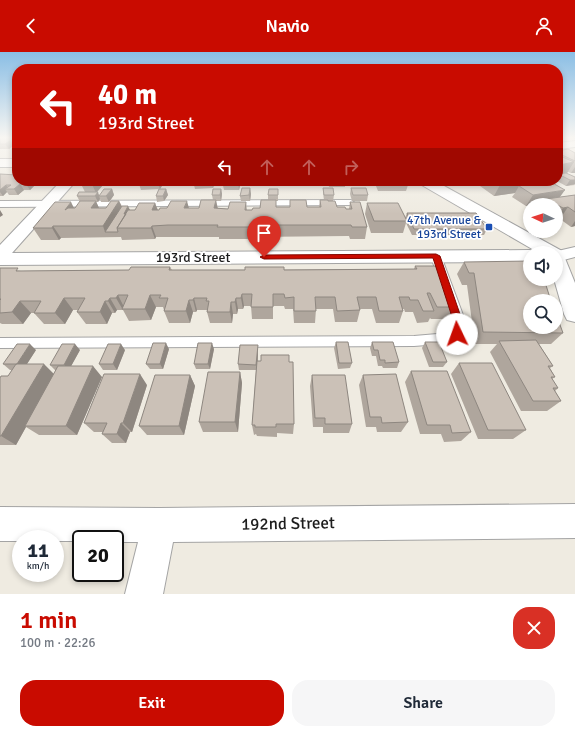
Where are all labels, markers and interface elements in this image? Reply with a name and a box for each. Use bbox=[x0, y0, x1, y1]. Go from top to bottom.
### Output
icon: back bbox=[20, 15, 42, 37]
text: Navio bbox=[266, 15, 309, 37]
icon: person bbox=[533, 15, 555, 37]
text: 40 m bbox=[98, 78, 157, 112]
icon: left bbox=[32, 80, 84, 132]
text: 193rd Street bbox=[98, 112, 194, 134]
icon: left bbox=[214, 156, 236, 178]
icon: ahead bbox=[256, 156, 278, 178]
icon: ahead bbox=[298, 156, 320, 178]
icon: right bbox=[340, 156, 362, 178]
north arrow bbox=[523, 198, 563, 238]
map controls bbox=[523, 198, 563, 334]
place label: 47th Avenue & 193rd Street bbox=[407, 213, 482, 242]
pin bbox=[247, 216, 281, 257]
icon: arrive bbox=[253, 222, 275, 244]
marker: 47th Avenue & 193rd Street bbox=[484, 222, 494, 232]
button: sound bbox=[523, 246, 563, 286]
street label: 193rd Street bbox=[156, 249, 230, 266]
button: search bbox=[523, 294, 563, 334]
position arrow bbox=[436, 313, 478, 355]
street label: 192nd Street bbox=[241, 512, 335, 535]
speed limit sign: 20 bbox=[72, 530, 124, 582]
text: 11 bbox=[27, 538, 49, 563]
text: km/h bbox=[27, 560, 49, 572]
text: 1 min bbox=[20, 605, 77, 635]
button: close bbox=[513, 607, 555, 649]
text: 100 m · 22:26 bbox=[20, 635, 96, 651]
button: Exit bbox=[20, 680, 284, 726]
button: Share bbox=[292, 680, 555, 726]

